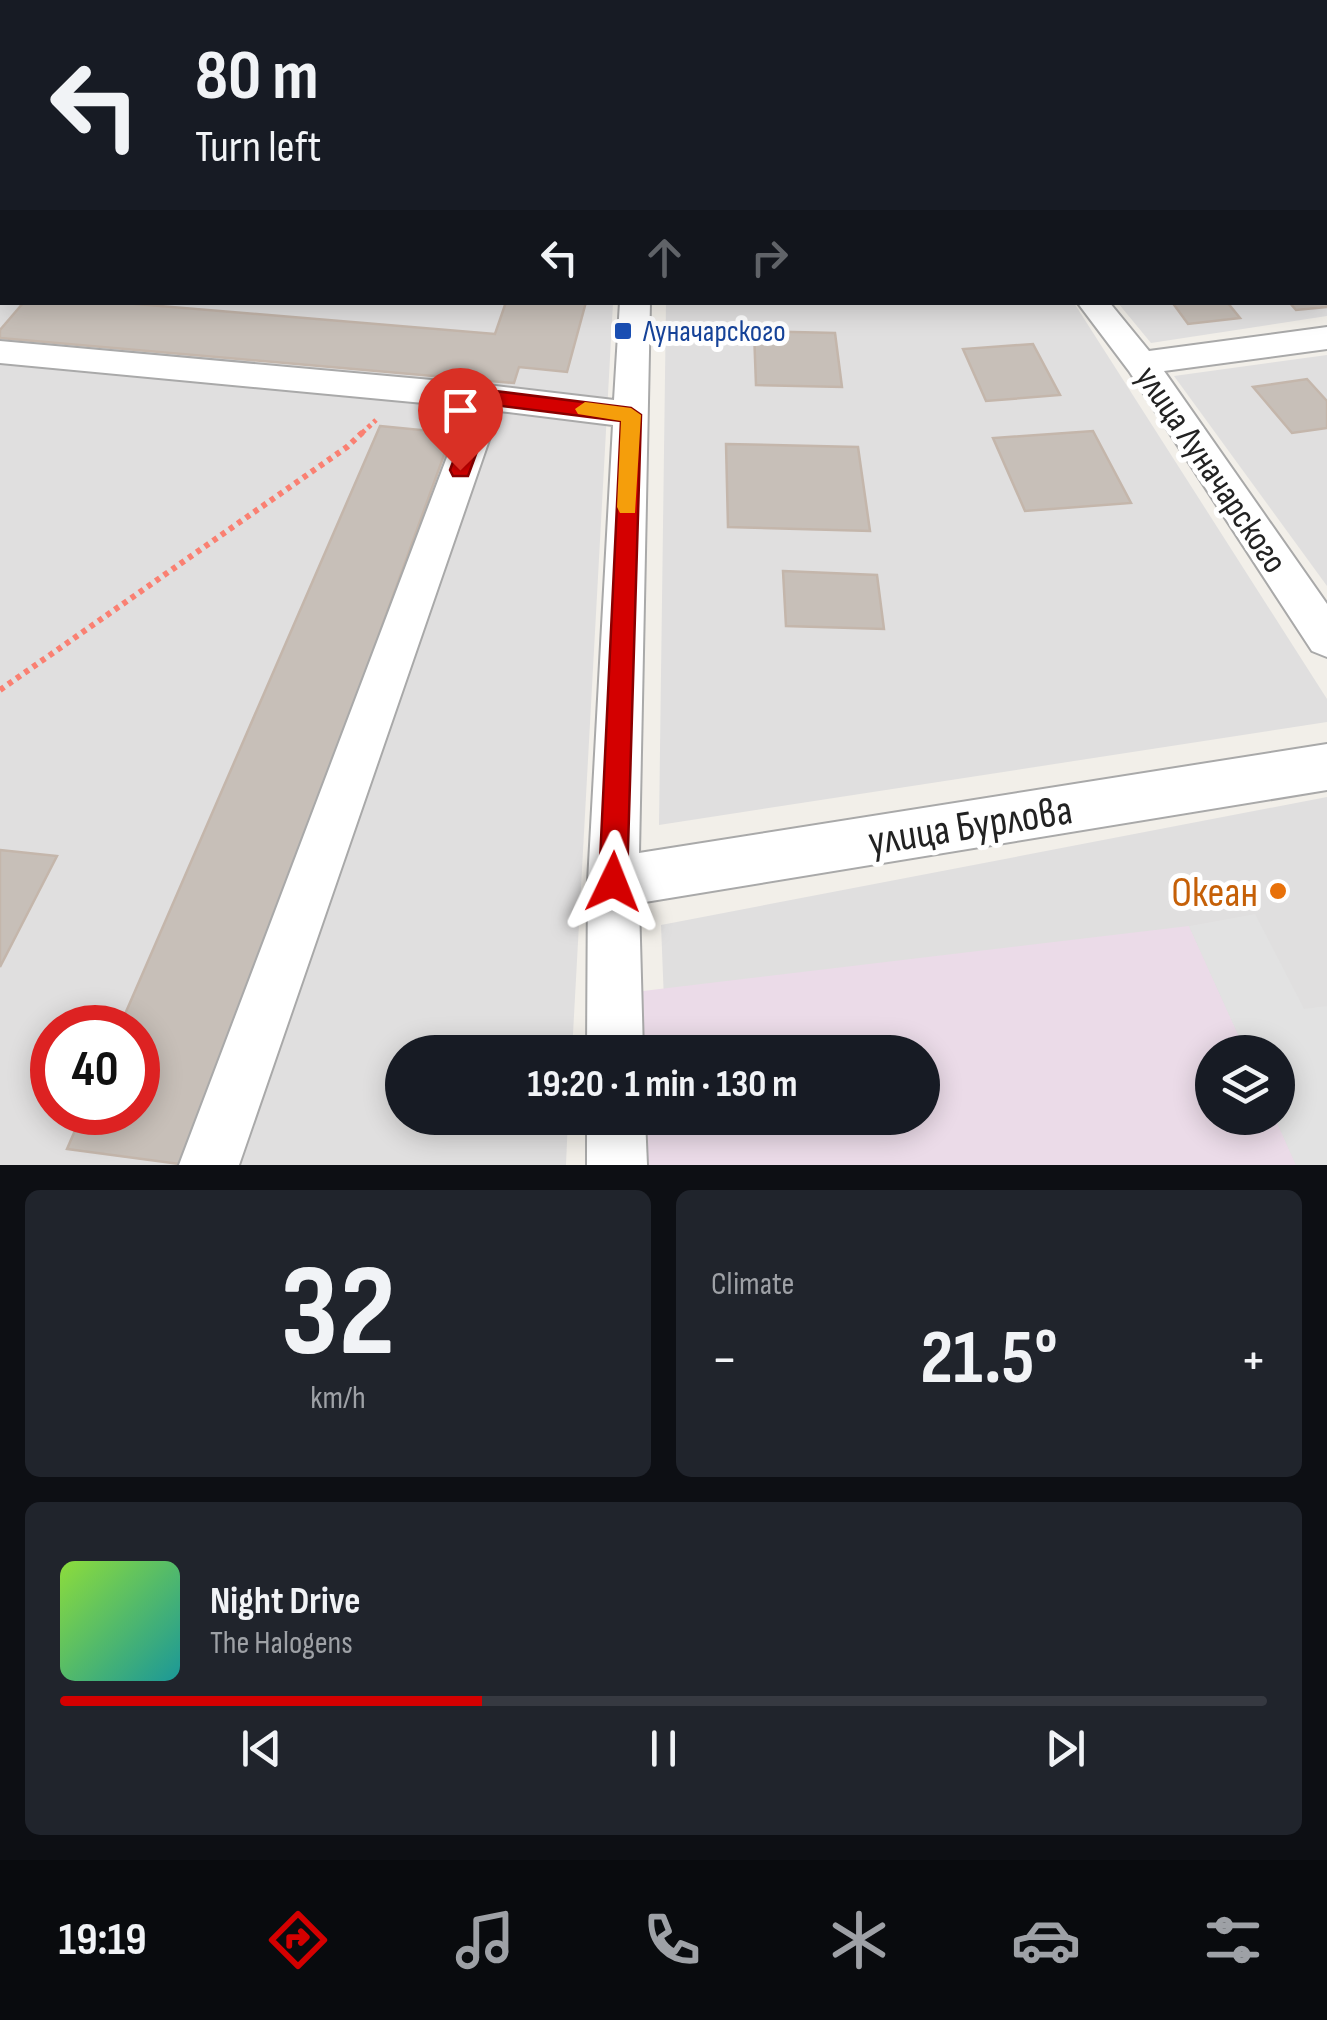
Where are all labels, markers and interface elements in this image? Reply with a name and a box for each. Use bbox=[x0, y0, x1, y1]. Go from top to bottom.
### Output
text: 80 m bbox=[195, 35, 319, 119]
icon: left bbox=[30, 40, 160, 170]
text: Turn left bbox=[195, 120, 321, 175]
icon: left bbox=[532, 230, 587, 285]
icon: ahead bbox=[637, 230, 692, 285]
icon: right bbox=[742, 230, 797, 285]
place label: Луначарского bbox=[642, 314, 786, 350]
marker: Луначарского bbox=[612, 320, 634, 342]
street label: улица Луначарского bbox=[1126, 358, 1296, 582]
pin bbox=[418, 368, 503, 471]
icon: arrive bbox=[433, 383, 488, 438]
street label: улица Бурлова bbox=[865, 785, 1076, 868]
position arrow bbox=[561, 830, 665, 934]
place label: Океан bbox=[1171, 868, 1258, 919]
marker: Океан bbox=[1267, 880, 1289, 902]
speed limit sign: 40 bbox=[30, 1005, 160, 1135]
map controls bbox=[1195, 1035, 1295, 1135]
button: layers bbox=[1195, 1035, 1295, 1135]
text: 19:20 · 1 min · 130 m bbox=[528, 1062, 797, 1107]
text: 32 bbox=[280, 1236, 396, 1392]
text: Climate bbox=[711, 1265, 794, 1304]
text: 21.5° bbox=[920, 1314, 1058, 1405]
text: − bbox=[711, 1327, 738, 1394]
text: + bbox=[1240, 1327, 1267, 1394]
text: km/h bbox=[310, 1379, 366, 1418]
text: Night Drive bbox=[210, 1579, 361, 1624]
text: The Halogens bbox=[210, 1624, 353, 1663]
icon: previous bbox=[234, 1721, 289, 1776]
icon: pause bbox=[636, 1721, 691, 1776]
icon: next bbox=[1038, 1721, 1093, 1776]
icon: directions bbox=[263, 1905, 333, 1975]
icon: music bbox=[450, 1905, 520, 1975]
icon: phone bbox=[637, 1905, 707, 1975]
icon: climate bbox=[824, 1905, 894, 1975]
icon: car bbox=[1011, 1905, 1081, 1975]
icon: filters bbox=[1198, 1905, 1268, 1975]
text: 19:19 bbox=[59, 1913, 146, 1968]

